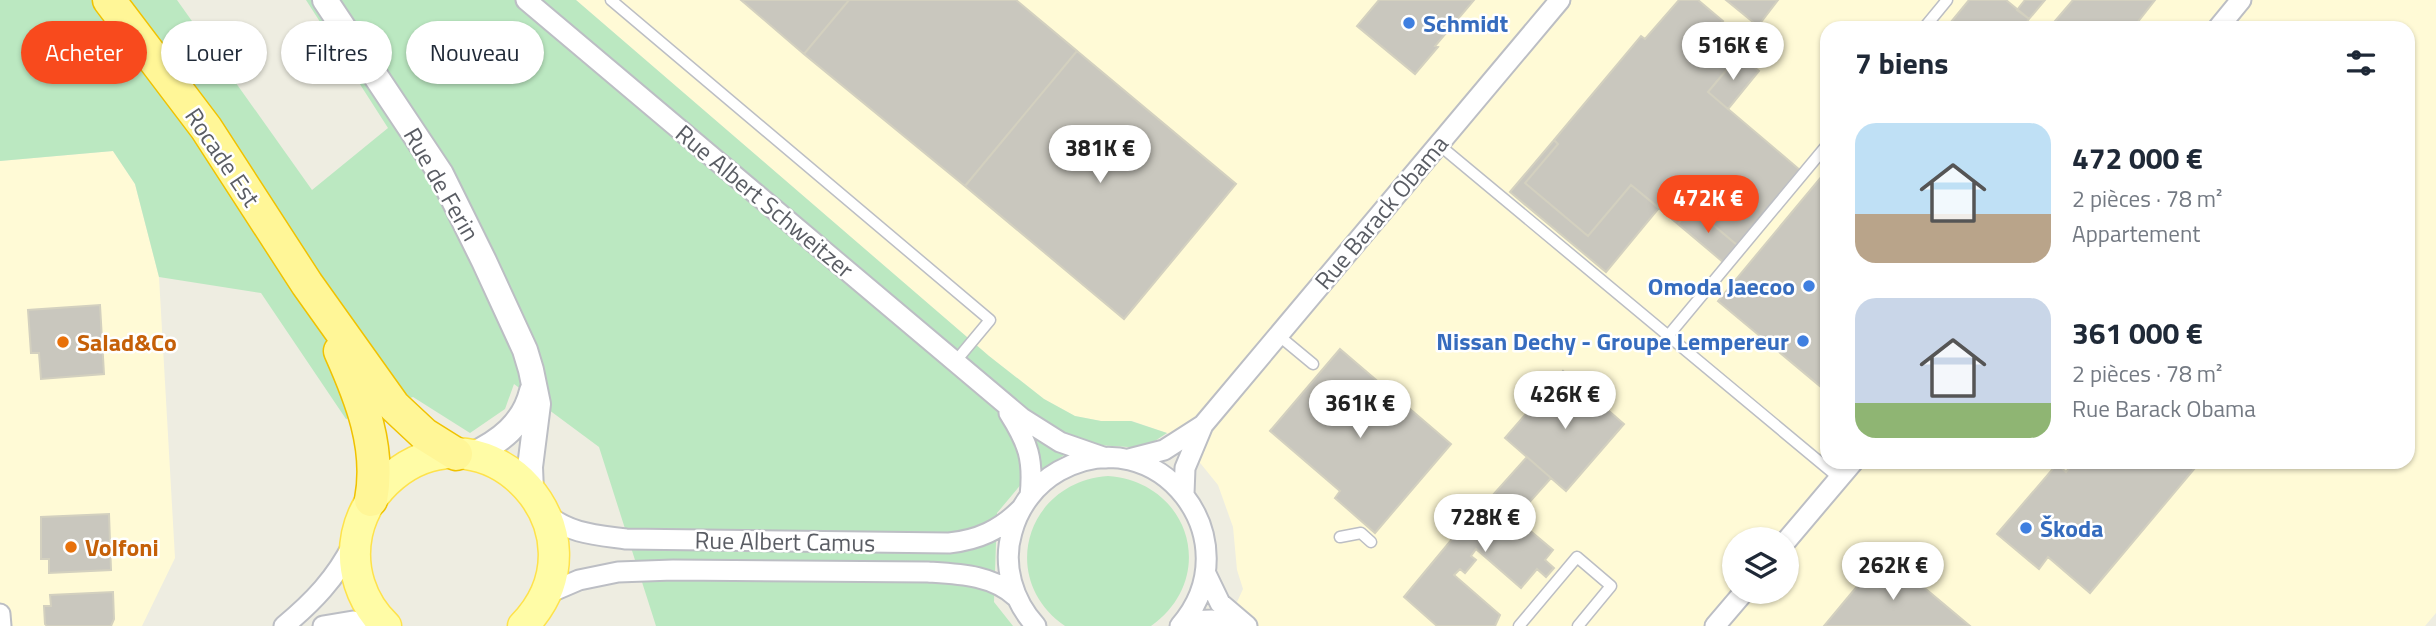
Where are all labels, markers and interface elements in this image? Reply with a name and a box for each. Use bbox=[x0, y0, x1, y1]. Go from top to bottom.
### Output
place label: Schmidt bbox=[1423, 5, 1509, 41]
marker: Schmidt bbox=[1401, 15, 1417, 31]
chip: Acheter bbox=[21, 21, 147, 84]
chip: Louer bbox=[161, 21, 267, 84]
chip: Filtres bbox=[281, 21, 392, 84]
chip: Nouveau bbox=[406, 21, 544, 84]
pin: 516K € bbox=[1676, 22, 1790, 82]
text: 516K € bbox=[1698, 27, 1768, 62]
text: 7 biens bbox=[1855, 40, 1949, 86]
icon: filters bbox=[2342, 44, 2380, 82]
street label: Rocade Est bbox=[177, 100, 270, 214]
street label: Rue Albert Schweitzer bbox=[668, 116, 862, 286]
street label: Rue de Ferin bbox=[395, 121, 489, 247]
pin: 381K € bbox=[1043, 125, 1157, 185]
street label: Rue Barack Obama bbox=[1306, 127, 1456, 297]
text: 381K € bbox=[1065, 130, 1135, 165]
text: 472 000 € bbox=[2072, 135, 2203, 181]
icon: home bbox=[1911, 151, 1995, 235]
pin: 472K € bbox=[1651, 176, 1765, 235]
text: 472K € bbox=[1673, 180, 1743, 215]
text: 2 pièces · 78 m² bbox=[2072, 181, 2223, 216]
text: Appartement bbox=[2072, 216, 2200, 251]
place label: Omoda Jaecoo bbox=[1648, 268, 1795, 304]
marker: Omoda Jaecoo bbox=[1801, 278, 1817, 294]
text: 361 000 € bbox=[2072, 310, 2203, 356]
place label: Nissan Dechy - Groupe Lempereur bbox=[1436, 323, 1789, 359]
place label: Salad&Co bbox=[77, 324, 177, 360]
icon: home bbox=[1911, 326, 1995, 410]
marker: Nissan Dechy - Groupe Lempereur bbox=[1795, 333, 1811, 349]
marker: Salad&Co bbox=[55, 334, 71, 350]
text: 2 pièces · 78 m² bbox=[2072, 356, 2223, 391]
pin: 426K € bbox=[1508, 372, 1622, 431]
text: 426K € bbox=[1530, 376, 1600, 411]
pin: 361K € bbox=[1303, 380, 1417, 440]
text: 361K € bbox=[1325, 385, 1395, 420]
text: Rue Barack Obama bbox=[2072, 391, 2256, 426]
pin: 728K € bbox=[1428, 494, 1542, 554]
text: 728K € bbox=[1450, 499, 1520, 534]
place label: Škoda bbox=[2040, 510, 2103, 546]
marker: Škoda bbox=[2018, 520, 2034, 536]
street label: Rue Albert Camus bbox=[694, 521, 876, 561]
map controls bbox=[1722, 527, 1799, 604]
button: layers bbox=[1722, 527, 1799, 604]
place label: Volfoni bbox=[85, 529, 159, 565]
marker: Volfoni bbox=[63, 539, 79, 555]
pin: 262K € bbox=[1836, 542, 1950, 602]
text: 262K € bbox=[1858, 547, 1928, 582]

